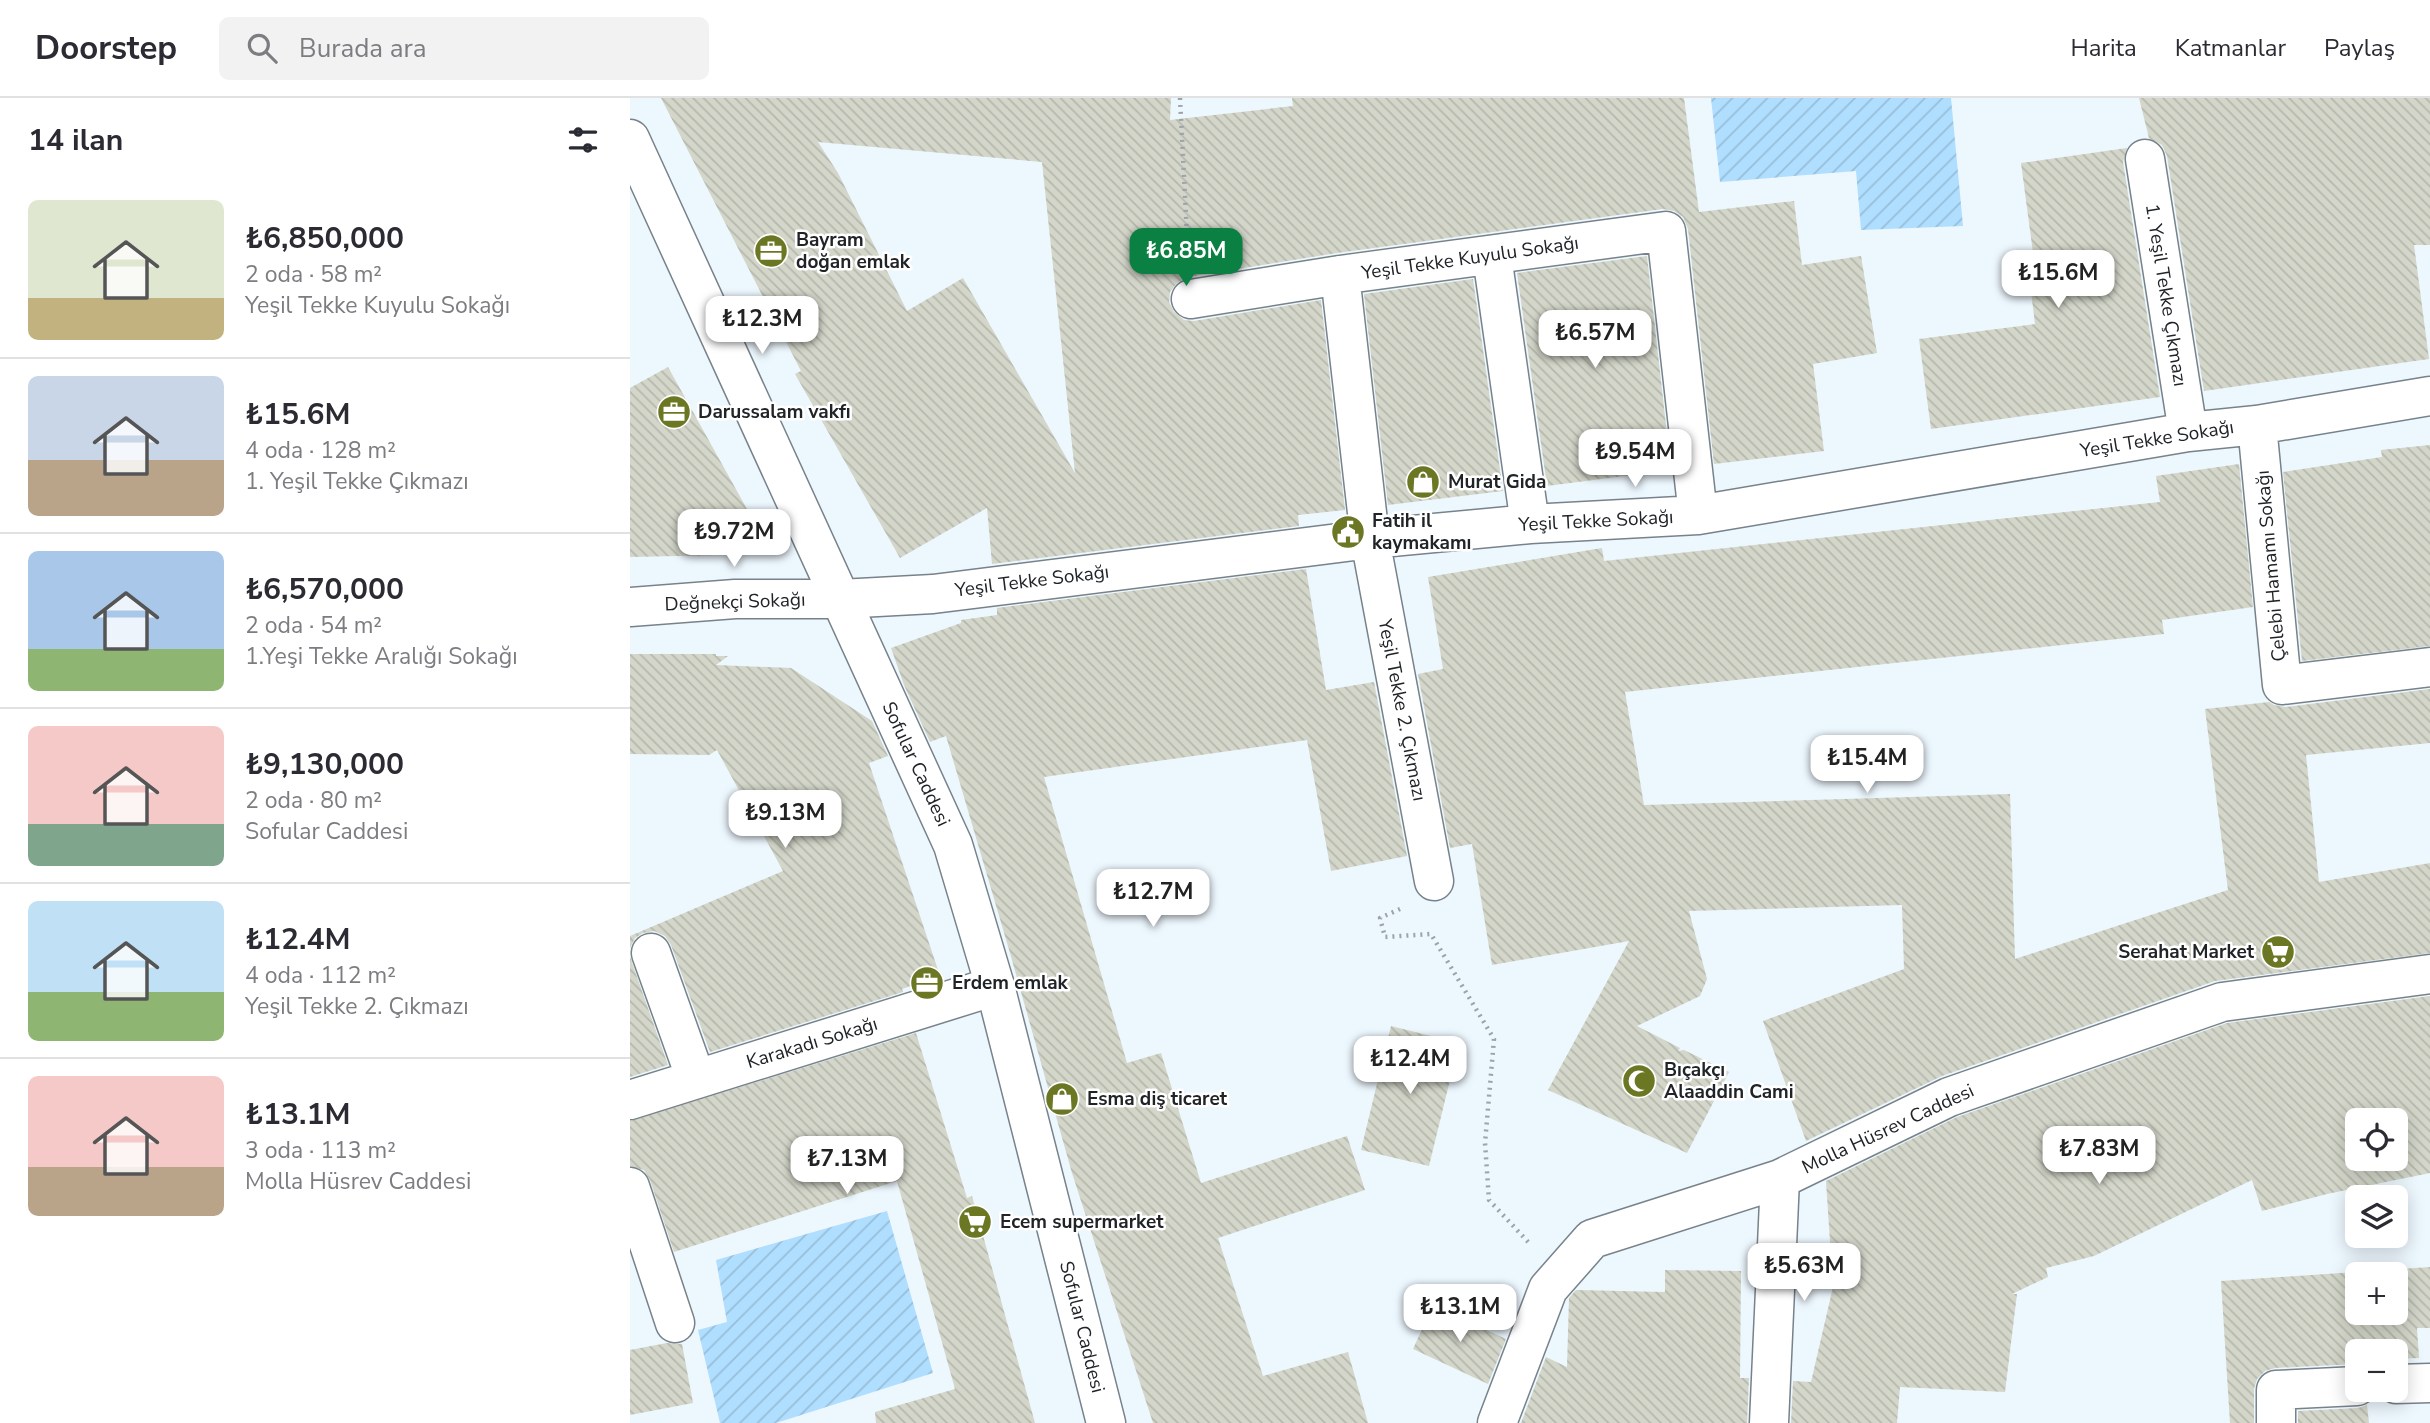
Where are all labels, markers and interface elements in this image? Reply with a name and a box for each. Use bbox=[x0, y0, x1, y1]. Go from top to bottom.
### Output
search box bbox=[219, 17, 709, 80]
text: Doorstep bbox=[35, 26, 177, 71]
icon: search bbox=[243, 29, 281, 67]
text: Burada ara bbox=[299, 31, 427, 66]
text: Harita bbox=[2070, 32, 2137, 64]
text: Katmanlar bbox=[2175, 32, 2286, 64]
text: Paylaş bbox=[2324, 32, 2395, 64]
text: 14 ilan bbox=[28, 120, 123, 161]
icon: filters bbox=[564, 121, 602, 159]
street label: 1. Yeşil Tekke Çıkmazı bbox=[2139, 202, 2193, 388]
text: ₺6,850,000 bbox=[245, 218, 404, 259]
place label: Bayram doğan emlak bbox=[796, 227, 911, 275]
icon: home bbox=[84, 228, 168, 312]
pin: ₺6.85M bbox=[1129, 228, 1243, 288]
street label: Yeşil Tekke Kuyulu Sokağı bbox=[1359, 230, 1580, 286]
office icon: Bayram doğan emlak bbox=[752, 232, 790, 270]
text: ₺6.85M bbox=[1146, 235, 1226, 266]
pin: ₺15.6M bbox=[2001, 250, 2115, 310]
text: ₺15.6M bbox=[2018, 257, 2098, 288]
text: 2 oda · 58 m² bbox=[245, 259, 382, 290]
text: Yeşil Tekke Kuyulu Sokağı bbox=[245, 290, 510, 321]
pin: ₺12.3M bbox=[705, 296, 819, 356]
text: ₺12.3M bbox=[722, 303, 802, 334]
pin: ₺6.57M bbox=[1538, 310, 1652, 370]
text: ₺6.57M bbox=[1555, 317, 1635, 348]
office icon: Darussalam vakfı bbox=[655, 393, 693, 431]
text: ₺15.6M bbox=[245, 394, 350, 435]
place label: Darussalam vakfı bbox=[698, 399, 851, 425]
icon: home bbox=[84, 404, 168, 488]
street label: Yeşil Tekke Sokağı bbox=[2077, 414, 2236, 464]
pin: ₺9.54M bbox=[1578, 430, 1692, 489]
text: 4 oda · 128 m² bbox=[245, 435, 396, 466]
text: ₺9.54M bbox=[1595, 436, 1675, 467]
shop icon: Murat Gida bbox=[1404, 463, 1442, 501]
text: 1. Yeşil Tekke Çıkmazı bbox=[245, 466, 469, 497]
place label: Murat Gida bbox=[1448, 469, 1546, 495]
street label: Çelebi Hamamı Sokağı bbox=[2250, 469, 2292, 663]
street label: Yeşil Tekke Sokağı bbox=[1517, 504, 1674, 538]
place label: Fatih il kaymakamı bbox=[1372, 508, 1471, 556]
pin: ₺9.72M bbox=[677, 510, 791, 569]
public building icon: Fatih il kaymakamı bbox=[1329, 513, 1367, 551]
text: ₺9.72M bbox=[694, 516, 774, 547]
street label: Yeşil Tekke Sokağı bbox=[952, 559, 1111, 603]
text: ₺6,570,000 bbox=[245, 569, 404, 610]
icon: home bbox=[84, 579, 168, 663]
street label: Değnekçi Sokağı bbox=[664, 587, 806, 617]
text: 2 oda · 54 m² bbox=[245, 610, 382, 641]
street label: Yeşil Tekke 2. Çıkmazı bbox=[1371, 616, 1432, 803]
text: 1.Yeşi Tekke Aralığı Sokağı bbox=[245, 641, 517, 672]
street label: Sofular Caddesi bbox=[876, 697, 956, 831]
pin: ₺15.4M bbox=[1810, 736, 1924, 795]
text: ₺15.4M bbox=[1827, 742, 1907, 773]
text: ₺9,130,000 bbox=[245, 744, 404, 785]
icon: home bbox=[84, 754, 168, 838]
text: 2 oda · 80 m² bbox=[245, 785, 382, 816]
pin: ₺9.13M bbox=[728, 790, 842, 850]
text: ₺9.13M bbox=[745, 797, 825, 828]
text: Sofular Caddesi bbox=[245, 816, 408, 847]
pin: ₺12.7M bbox=[1096, 870, 1210, 929]
text: ₺12.7M bbox=[1113, 876, 1193, 907]
text: ₺12.4M bbox=[245, 919, 350, 960]
icon: home bbox=[84, 929, 168, 1013]
supermarket icon: Serahat Market bbox=[2259, 933, 2297, 971]
place label: Serahat Market bbox=[2118, 939, 2255, 965]
text: 4 oda · 112 m² bbox=[245, 960, 396, 991]
office icon: Erdem emlak bbox=[908, 964, 946, 1002]
place label: Erdem emlak bbox=[952, 970, 1069, 996]
text: Yeşil Tekke 2. Çıkmazı bbox=[245, 991, 469, 1022]
street label: Karakadı Sokağı bbox=[743, 1011, 881, 1075]
pin: ₺12.4M bbox=[1353, 1037, 1467, 1096]
text: ₺12.4M bbox=[1370, 1043, 1450, 1074]
place label: Bıçakçı Alaaddin Cami bbox=[1664, 1057, 1794, 1105]
mosque icon: Bıçakçı Alaaddin Cami bbox=[1620, 1062, 1658, 1100]
street label: Molla Hüsrev Caddesi bbox=[1798, 1078, 1978, 1180]
shop icon: Esma diş ticaret bbox=[1043, 1080, 1081, 1118]
place label: Esma diş ticaret bbox=[1087, 1086, 1228, 1112]
text: ₺13.1M bbox=[245, 1094, 350, 1135]
icon: home bbox=[84, 1104, 168, 1188]
map controls bbox=[2345, 1108, 2408, 1402]
button: locate bbox=[2345, 1108, 2408, 1171]
pin: ₺7.83M bbox=[2042, 1126, 2156, 1186]
text: ₺7.83M bbox=[2059, 1133, 2139, 1164]
text: 3 oda · 113 m² bbox=[245, 1135, 396, 1166]
pin: ₺7.13M bbox=[790, 1136, 904, 1196]
text: ₺7.13M bbox=[807, 1143, 887, 1174]
text: Molla Hüsrev Caddesi bbox=[245, 1166, 471, 1197]
button: layers bbox=[2345, 1185, 2408, 1248]
supermarket icon: Ecem supermarket bbox=[956, 1203, 994, 1241]
place label: Ecem supermarket bbox=[1000, 1209, 1164, 1235]
pin: ₺5.63M bbox=[1747, 1244, 1861, 1303]
text: ₺5.63M bbox=[1764, 1250, 1844, 1281]
street label: Sofular Caddesi bbox=[1053, 1258, 1111, 1396]
button: + bbox=[2345, 1262, 2408, 1325]
pin: ₺13.1M bbox=[1403, 1284, 1517, 1344]
text: ₺13.1M bbox=[1420, 1291, 1500, 1322]
button: − bbox=[2345, 1339, 2408, 1402]

